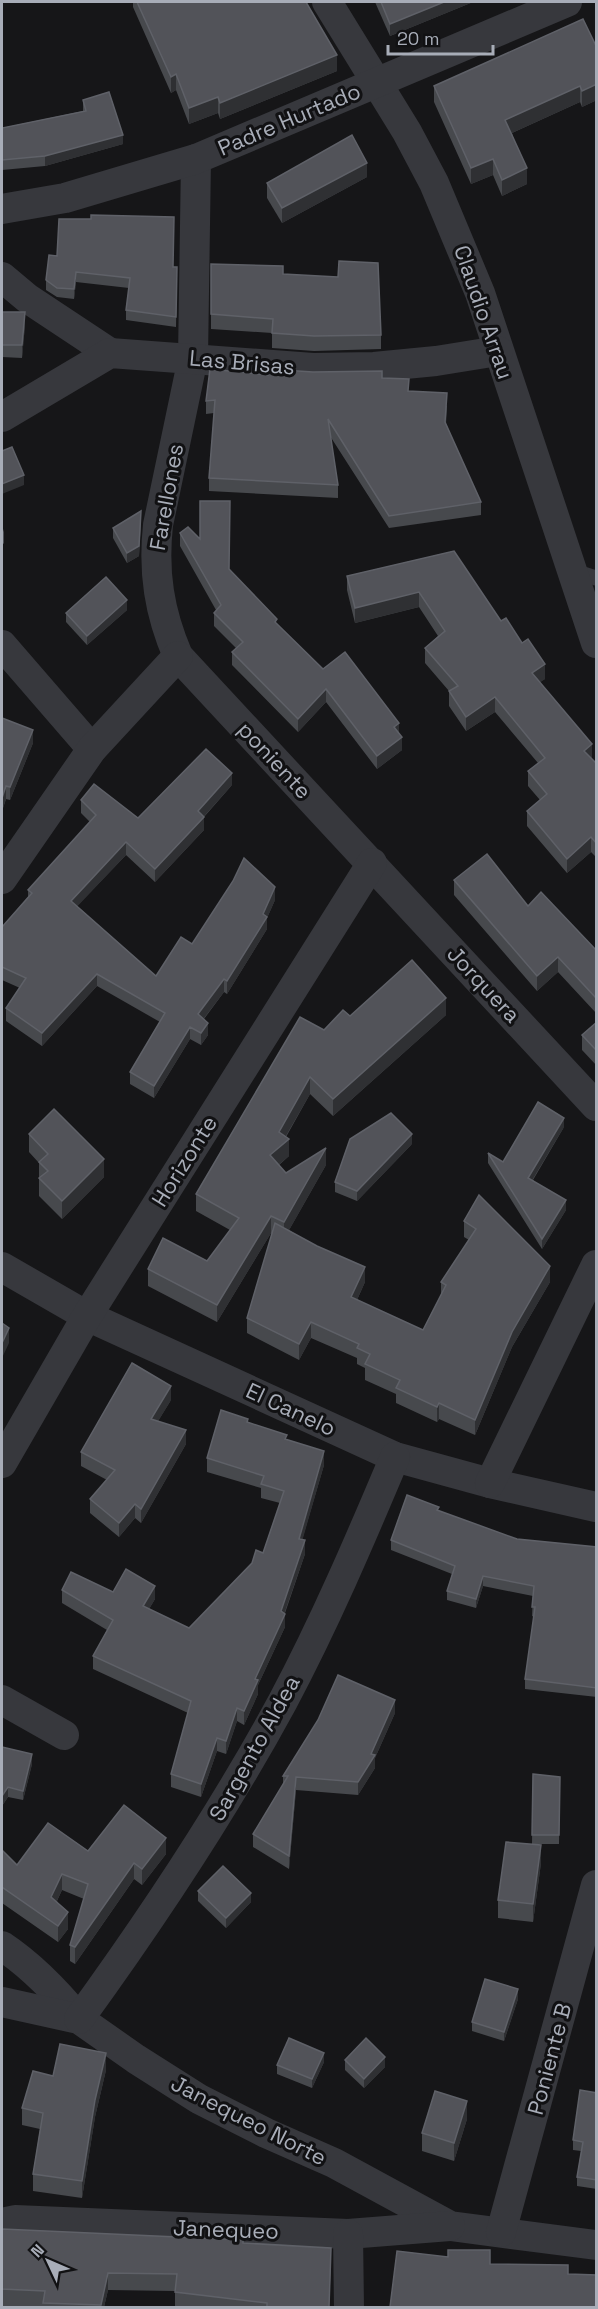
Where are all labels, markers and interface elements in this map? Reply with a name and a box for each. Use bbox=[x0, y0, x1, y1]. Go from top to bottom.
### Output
scale bar bbox=[388, 18, 493, 56]
text: 20 m bbox=[397, 27, 440, 50]
street label: Padre Hurtado bbox=[213, 76, 365, 162]
street label: Claudio Arrau bbox=[448, 241, 520, 383]
street label: Las Brisas bbox=[188, 343, 296, 381]
street label: Farellones bbox=[143, 441, 189, 553]
street label: poniente bbox=[232, 715, 318, 805]
street label: Jorquera bbox=[441, 940, 527, 1029]
street label: Horizonte bbox=[145, 1110, 223, 1212]
street label: El Canelo bbox=[242, 1376, 340, 1442]
street label: Sargento Aldea bbox=[202, 1670, 306, 1826]
street label: Poniente B bbox=[521, 2000, 577, 2118]
street label: Janequeo Norte bbox=[167, 2069, 331, 2171]
street label: Janequeo bbox=[173, 2213, 279, 2245]
north arrow bbox=[18, 2231, 78, 2291]
text: N bbox=[26, 2240, 49, 2262]

